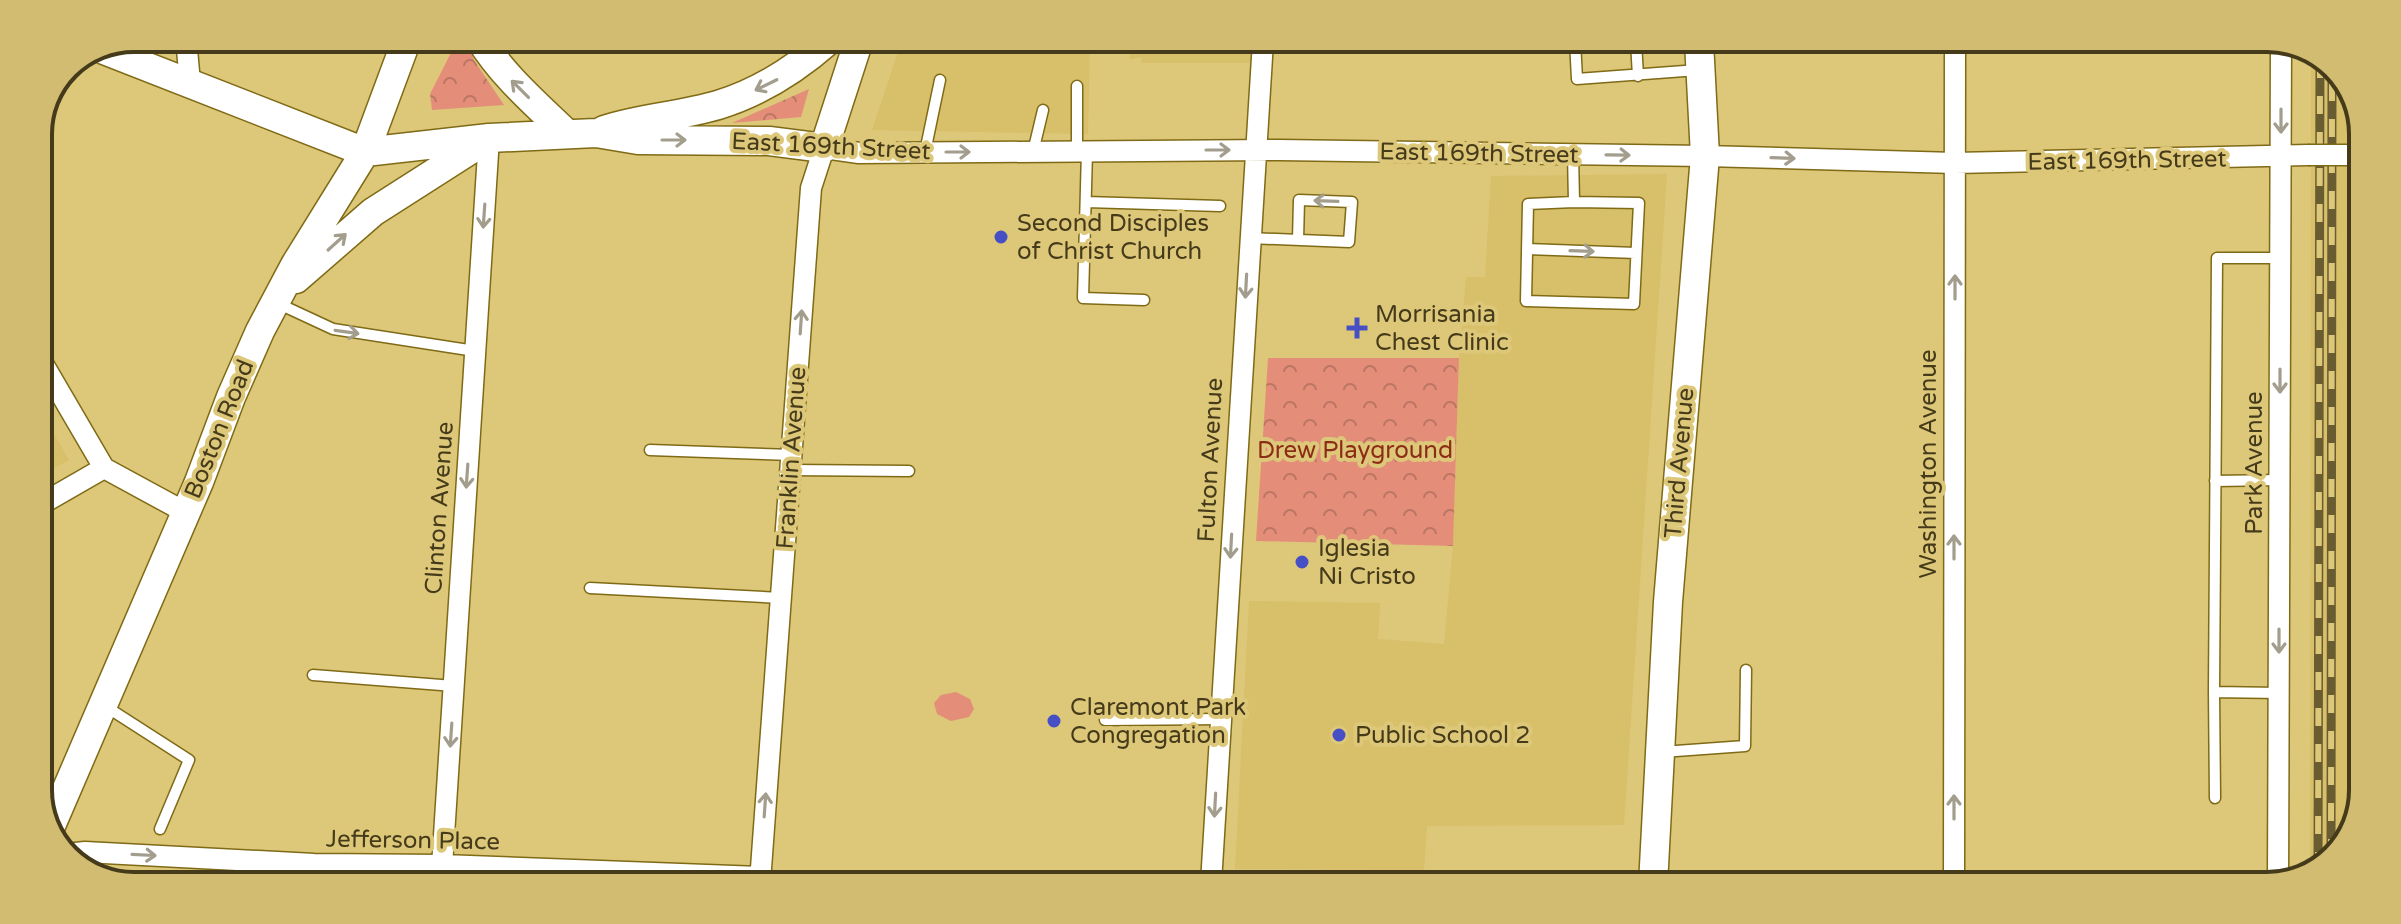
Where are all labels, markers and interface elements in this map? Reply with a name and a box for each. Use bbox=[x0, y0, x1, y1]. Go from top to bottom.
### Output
one-way arrow bbox=[754, 78, 778, 93]
one-way arrow bbox=[511, 80, 530, 99]
one-way arrow bbox=[2273, 107, 2289, 134]
street label: East 169th Street bbox=[731, 127, 931, 166]
one-way arrow bbox=[660, 132, 687, 148]
street label: East 169th Street bbox=[1379, 137, 1579, 170]
one-way arrow bbox=[1204, 143, 1231, 158]
one-way arrow bbox=[944, 144, 971, 160]
street label: East 169th Street bbox=[2027, 144, 2227, 177]
one-way arrow bbox=[1604, 147, 1631, 162]
one-way arrow bbox=[1769, 150, 1796, 166]
one-way arrow bbox=[1313, 194, 1340, 209]
one-way arrow bbox=[476, 202, 491, 229]
place label: Second Disciples of Christ Church bbox=[1017, 209, 1209, 266]
marker: Second Disciples of Christ Church bbox=[992, 228, 1010, 246]
one-way arrow bbox=[326, 233, 346, 251]
one-way arrow bbox=[1568, 244, 1595, 259]
one-way arrow bbox=[1239, 272, 1254, 299]
one-way arrow bbox=[1947, 274, 1963, 301]
place label: Morrisania Chest Clinic bbox=[1375, 300, 1509, 357]
one-way arrow bbox=[794, 309, 809, 336]
marker: Morrisania Chest Clinic bbox=[1346, 317, 1368, 339]
one-way arrow bbox=[334, 325, 359, 340]
street label: Washington Avenue bbox=[1914, 349, 1943, 579]
street label: Boston Road bbox=[178, 355, 260, 503]
street label: Franklin Avenue bbox=[771, 366, 812, 550]
one-way arrow bbox=[2272, 367, 2288, 394]
street label: Fulton Avenue bbox=[1192, 377, 1229, 543]
street label: Third Avenue bbox=[1658, 386, 1701, 540]
street label: Park Avenue bbox=[2240, 391, 2269, 535]
street label: Clinton Avenue bbox=[419, 421, 460, 595]
park label: Drew Playground bbox=[1257, 436, 1453, 465]
one-way arrow bbox=[459, 462, 474, 489]
one-way arrow bbox=[1223, 532, 1238, 559]
place label: Iglesia Ni Cristo bbox=[1318, 534, 1416, 591]
one-way arrow bbox=[1946, 534, 1962, 561]
marker: Iglesia Ni Cristo bbox=[1293, 553, 1311, 571]
one-way arrow bbox=[2271, 627, 2287, 654]
place label: Claremont Park Congregation bbox=[1070, 693, 1246, 750]
marker: Claremont Park Congregation bbox=[1045, 712, 1063, 730]
one-way arrow bbox=[443, 721, 458, 748]
place label: Public School 2 bbox=[1355, 721, 1530, 750]
marker: Public School 2 bbox=[1330, 726, 1348, 744]
one-way arrow bbox=[1208, 791, 1223, 818]
one-way arrow bbox=[758, 792, 773, 819]
one-way arrow bbox=[1946, 794, 1962, 821]
street label: Jefferson Place bbox=[326, 824, 500, 857]
one-way arrow bbox=[130, 848, 157, 863]

